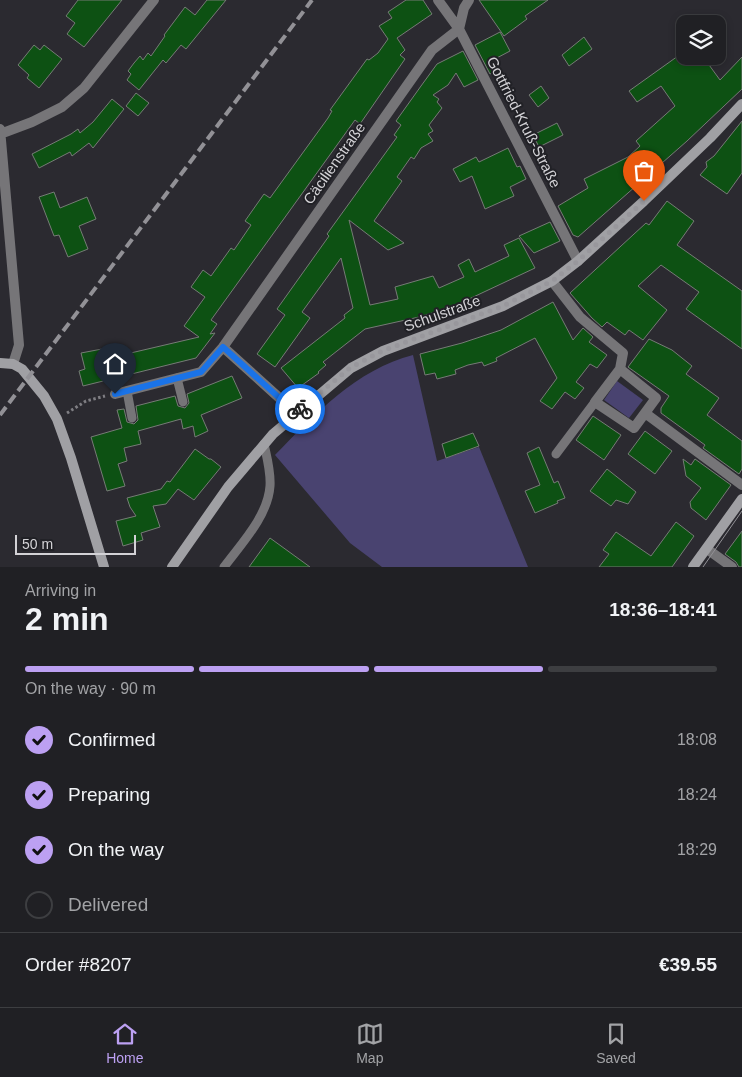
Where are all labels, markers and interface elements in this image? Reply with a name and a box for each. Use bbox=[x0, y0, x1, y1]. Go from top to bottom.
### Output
map controls bbox=[676, 15, 726, 65]
button: layers bbox=[676, 15, 726, 65]
street label: Gottfried-Kruß-Straße bbox=[484, 54, 564, 190]
street label: Cäcilienstraße bbox=[300, 119, 368, 207]
pin bbox=[623, 150, 665, 201]
icon: bag bbox=[630, 157, 658, 185]
street label: Schulstraße bbox=[401, 291, 483, 335]
pin bbox=[94, 343, 136, 394]
icon: home bbox=[101, 350, 129, 378]
courier bbox=[275, 384, 325, 434]
icon: bike bbox=[286, 395, 314, 423]
scale bar bbox=[15, 532, 136, 555]
text: 50 m bbox=[22, 536, 53, 552]
text: Arriving in bbox=[25, 582, 96, 599]
text: 18:36–18:41 bbox=[609, 599, 717, 620]
text: 2 min bbox=[25, 601, 109, 637]
text: On the way · 90 m bbox=[25, 680, 156, 697]
icon: check bbox=[25, 726, 53, 754]
text: Confirmed bbox=[68, 729, 156, 750]
text: 18:08 bbox=[677, 731, 717, 748]
icon: check bbox=[25, 781, 53, 809]
text: Preparing bbox=[68, 784, 150, 805]
text: 18:24 bbox=[677, 786, 717, 803]
icon: check bbox=[25, 836, 53, 864]
text: On the way bbox=[68, 839, 164, 860]
text: 18:29 bbox=[677, 841, 717, 858]
text: Delivered bbox=[68, 894, 148, 915]
text: Order #8207 bbox=[25, 954, 132, 975]
text: €39.55 bbox=[659, 954, 717, 975]
tab: Home bbox=[106, 1020, 144, 1066]
tab: Map bbox=[356, 1020, 384, 1066]
tab: Saved bbox=[596, 1020, 636, 1066]

